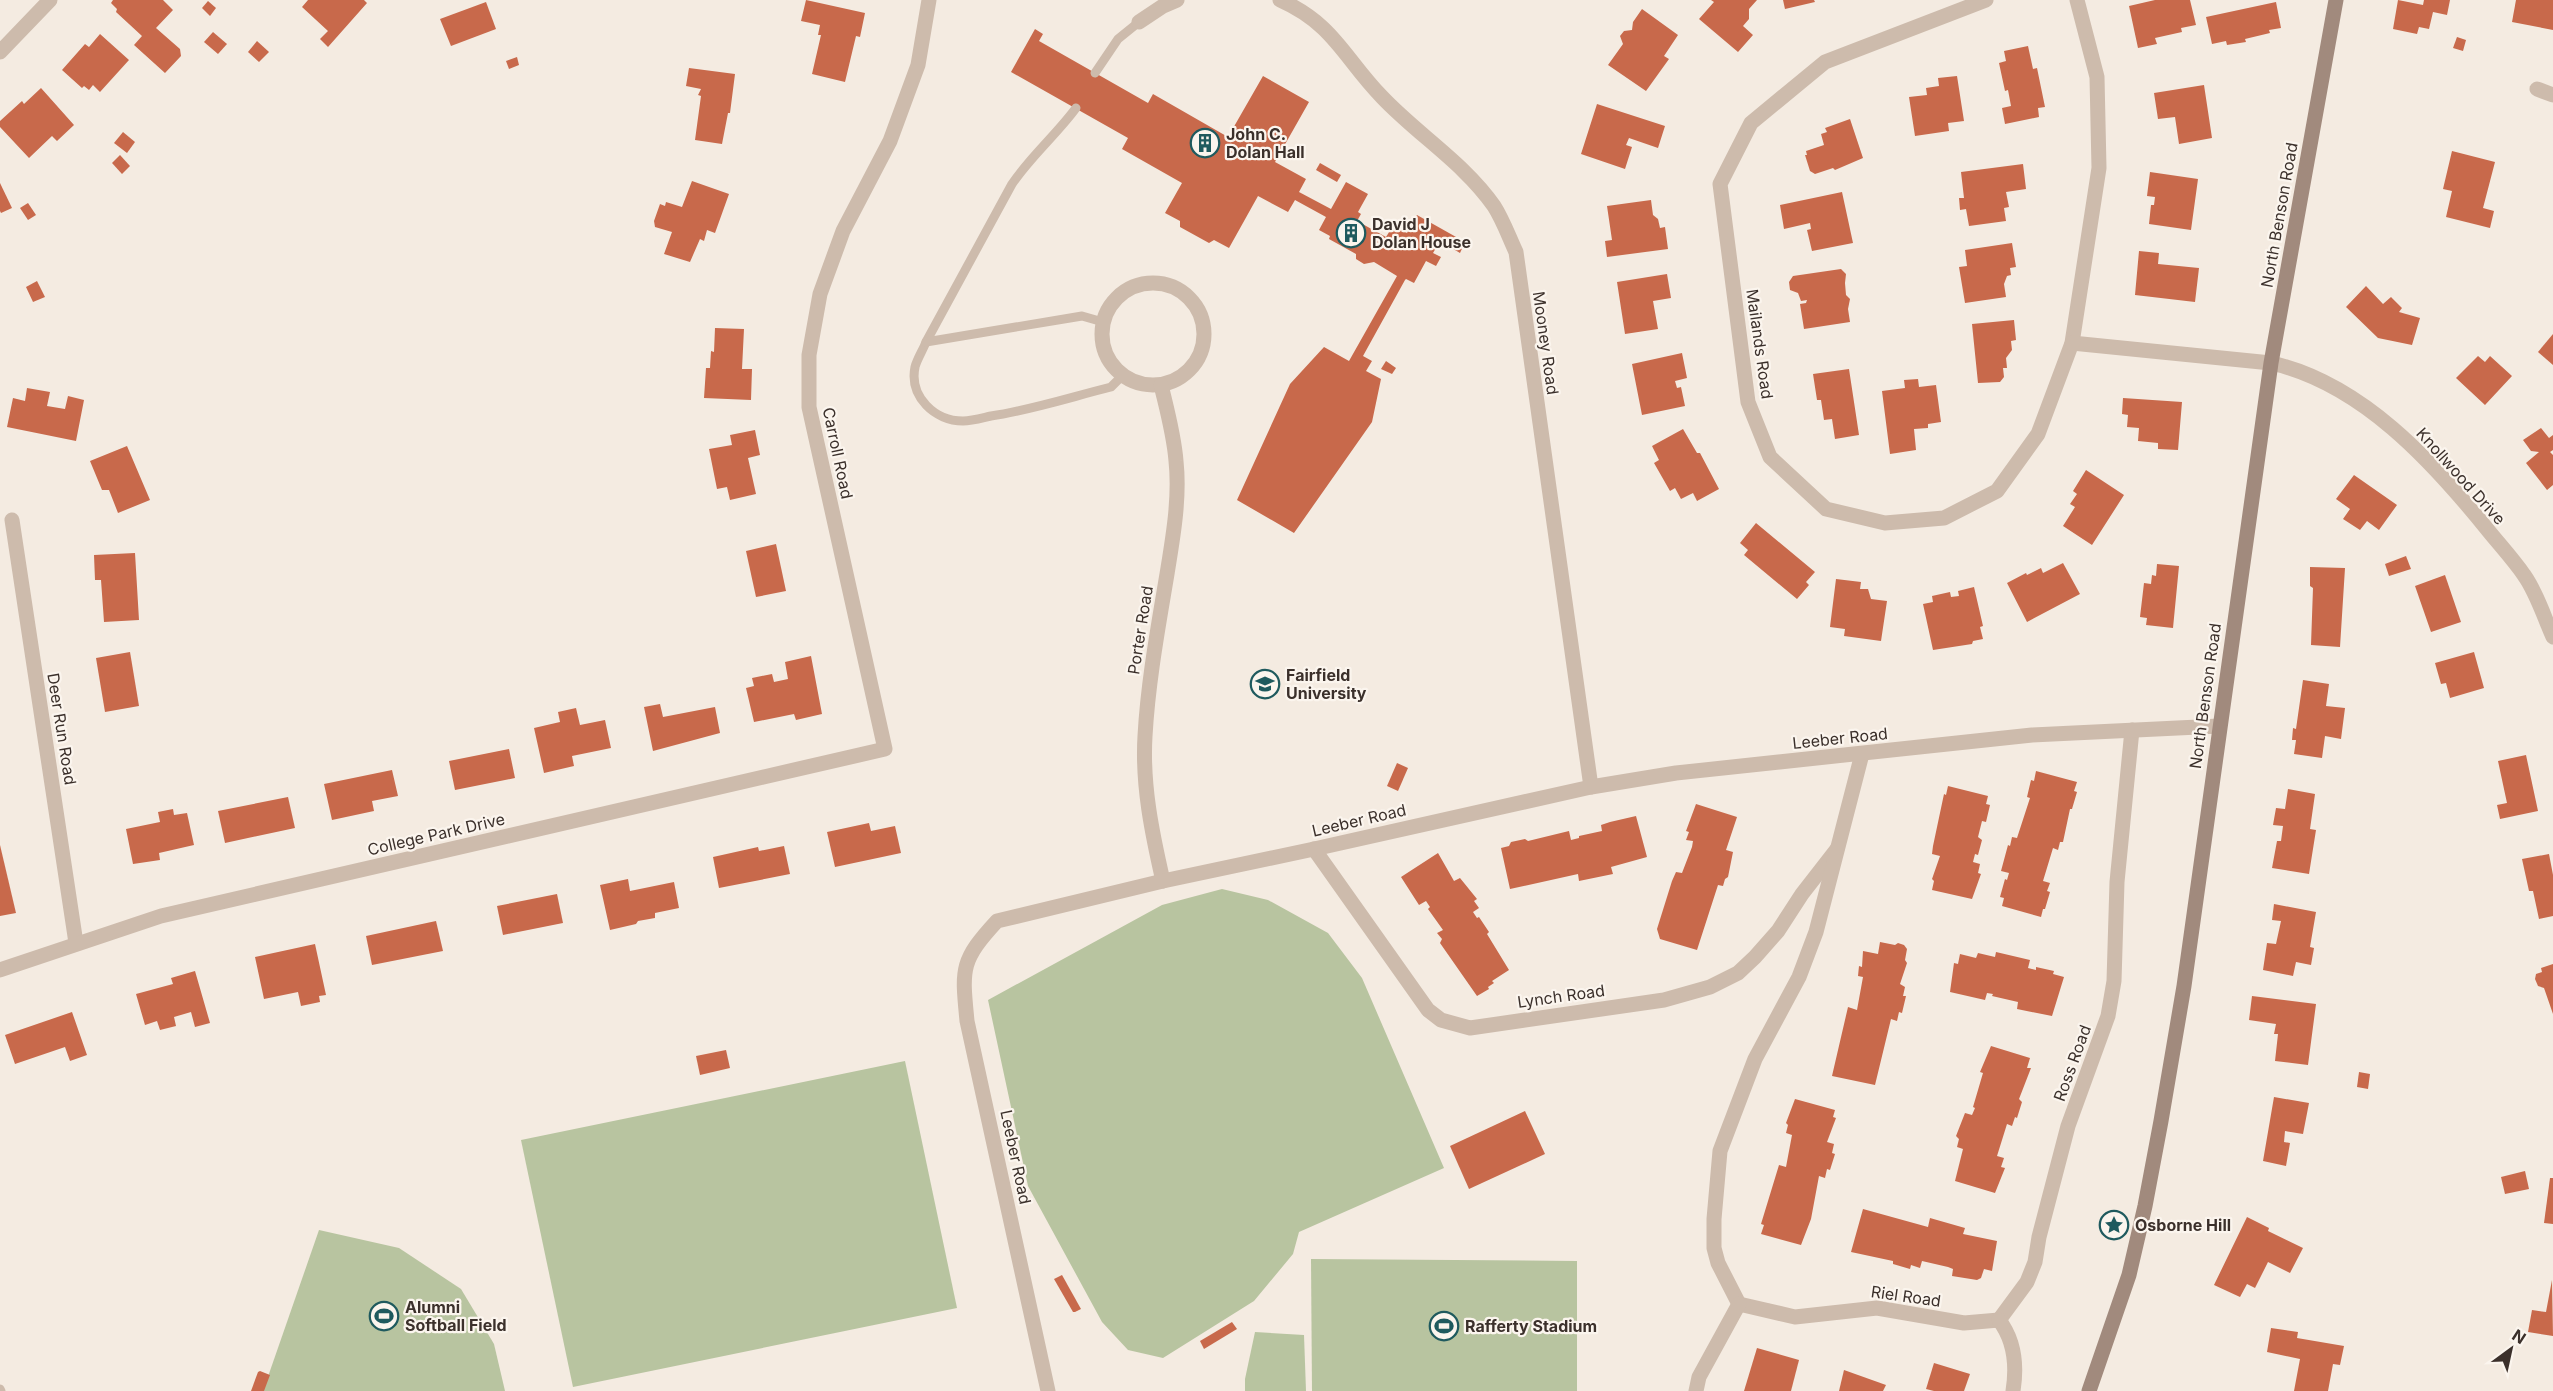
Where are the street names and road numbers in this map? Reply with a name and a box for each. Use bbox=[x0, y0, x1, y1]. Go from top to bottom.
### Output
street label: North Benson Road bbox=[2256, 141, 2302, 289]
street label: Mailands Road bbox=[1742, 288, 1778, 400]
street label: Mooney Road bbox=[1529, 290, 1563, 396]
street label: Carroll Road bbox=[819, 405, 857, 501]
street label: Knollwood Drive bbox=[2412, 423, 2510, 529]
street label: Porter Road bbox=[1123, 584, 1157, 676]
street label: North Benson Road bbox=[2185, 622, 2225, 770]
street label: Deer Run Road bbox=[43, 672, 81, 786]
street label: Leeber Road bbox=[1791, 723, 1889, 753]
street label: Leeber Road bbox=[1310, 799, 1408, 841]
street label: College Park Drive bbox=[365, 808, 507, 860]
street label: Lynch Road bbox=[1516, 980, 1606, 1012]
street label: Ross Road bbox=[2049, 1022, 2095, 1104]
street label: Leeber Road bbox=[996, 1108, 1036, 1206]
street label: Riel Road bbox=[1870, 1281, 1942, 1311]

